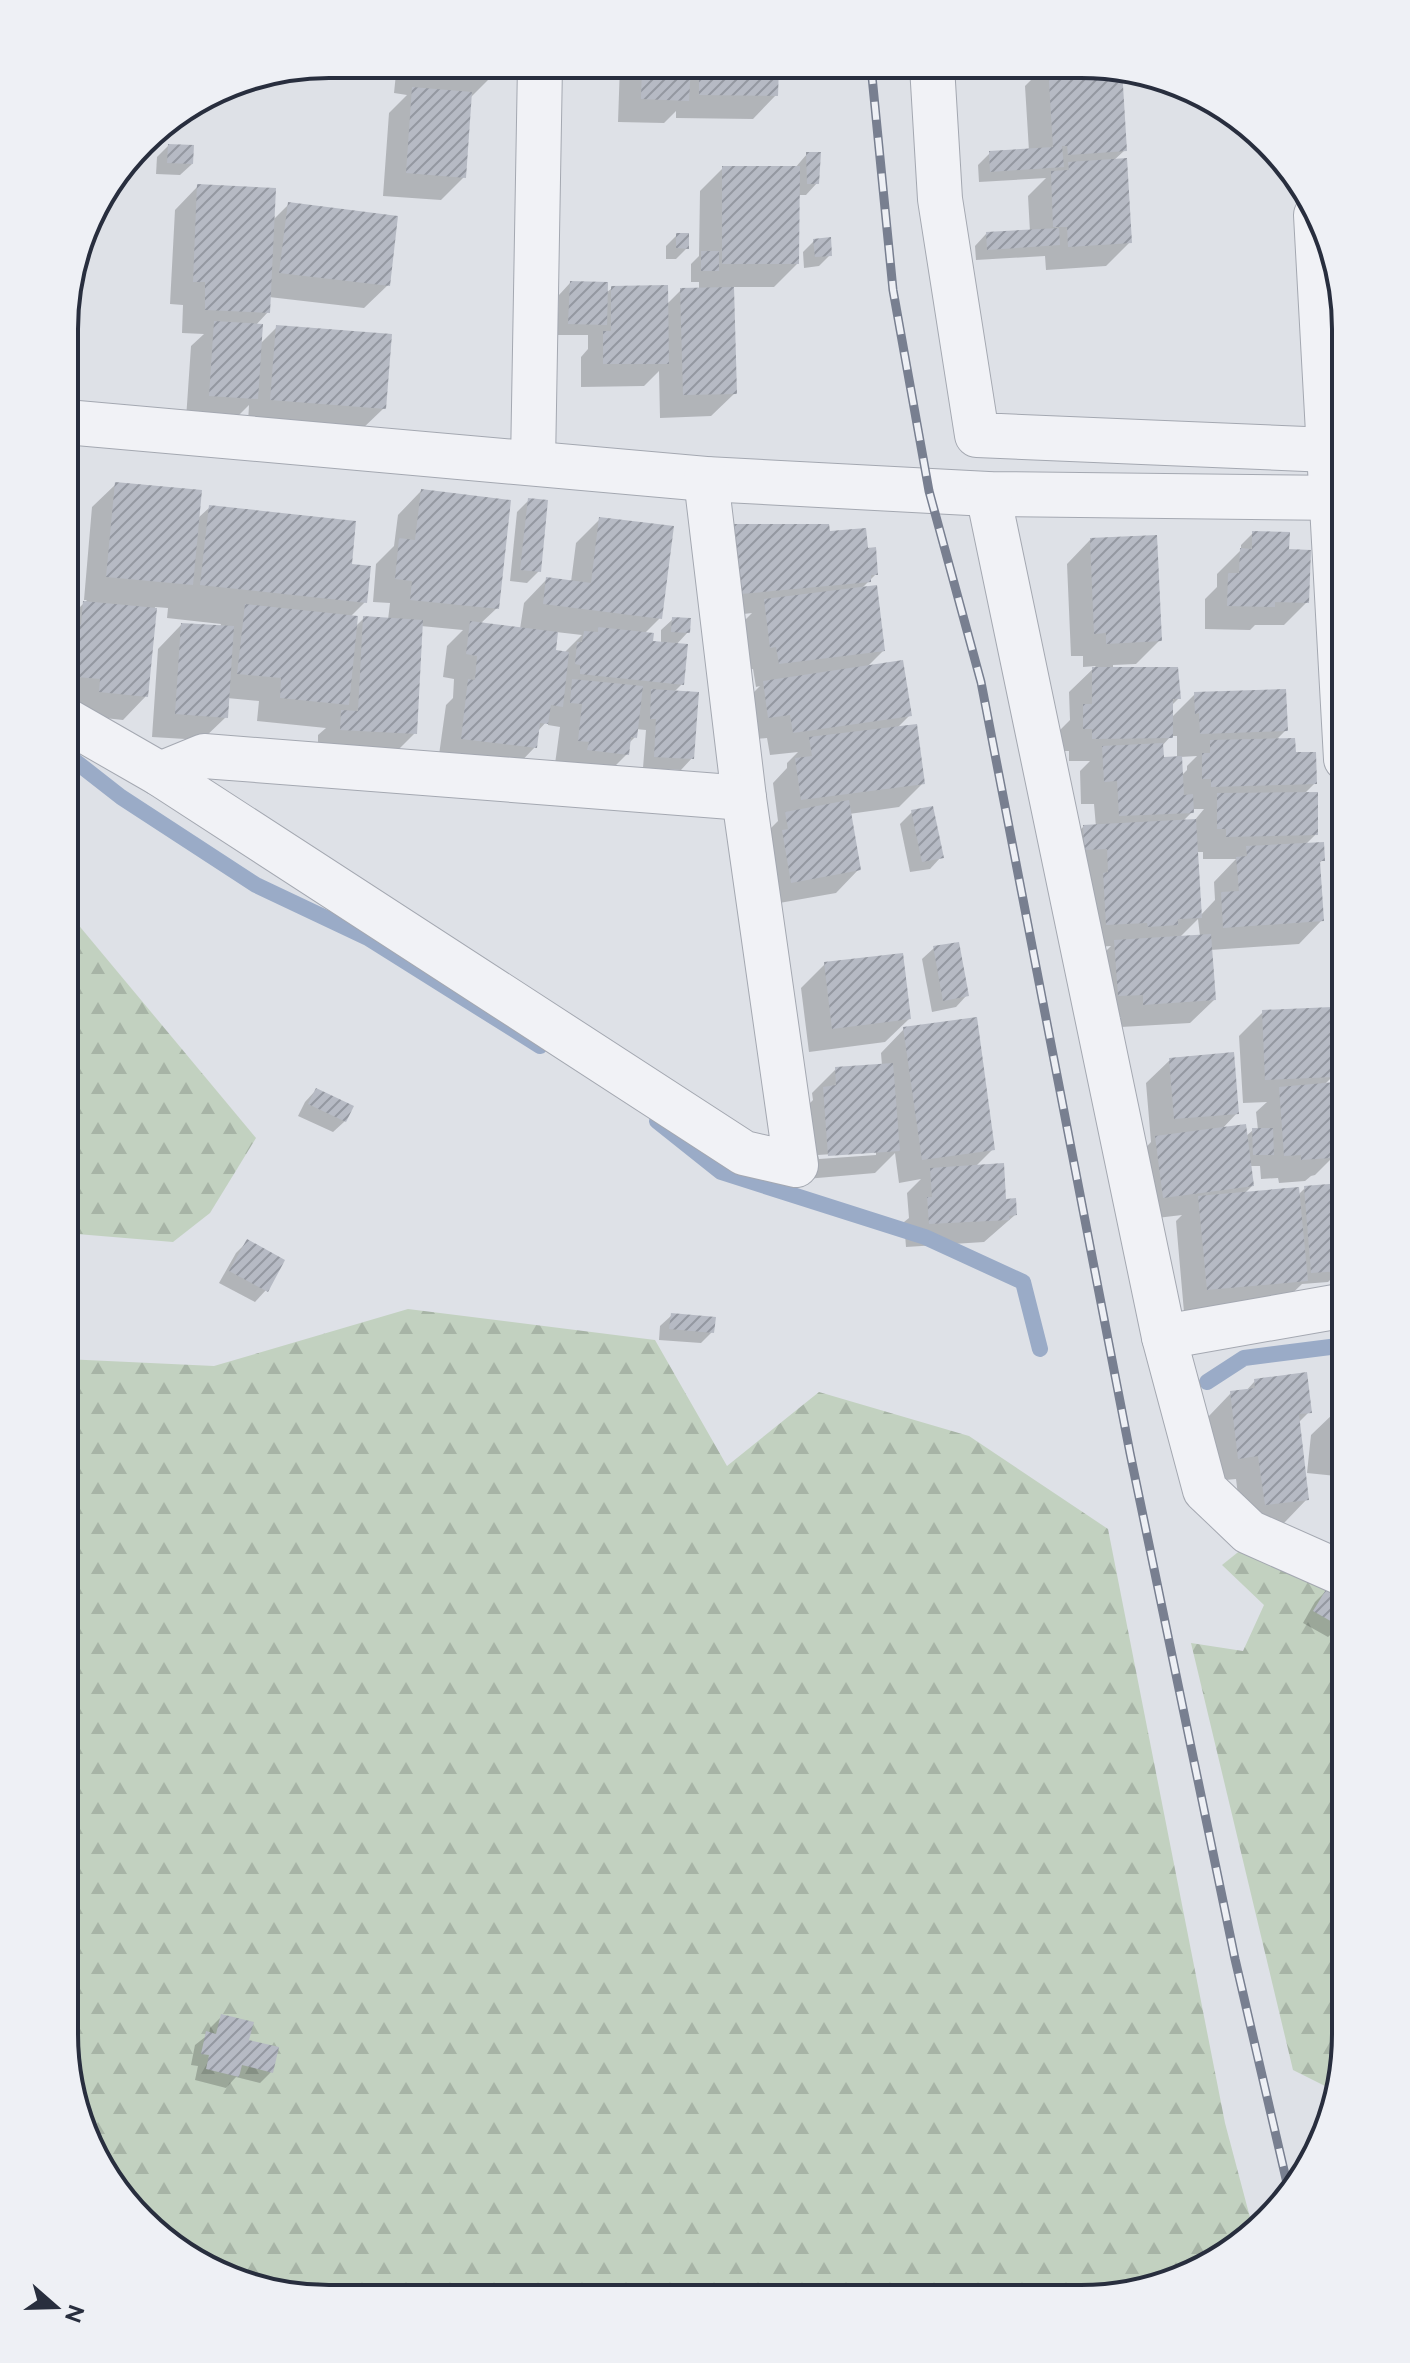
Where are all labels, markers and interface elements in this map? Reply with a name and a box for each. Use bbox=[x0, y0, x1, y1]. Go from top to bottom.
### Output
north arrow bbox=[16, 2267, 96, 2347]
text: N bbox=[60, 2302, 90, 2326]

